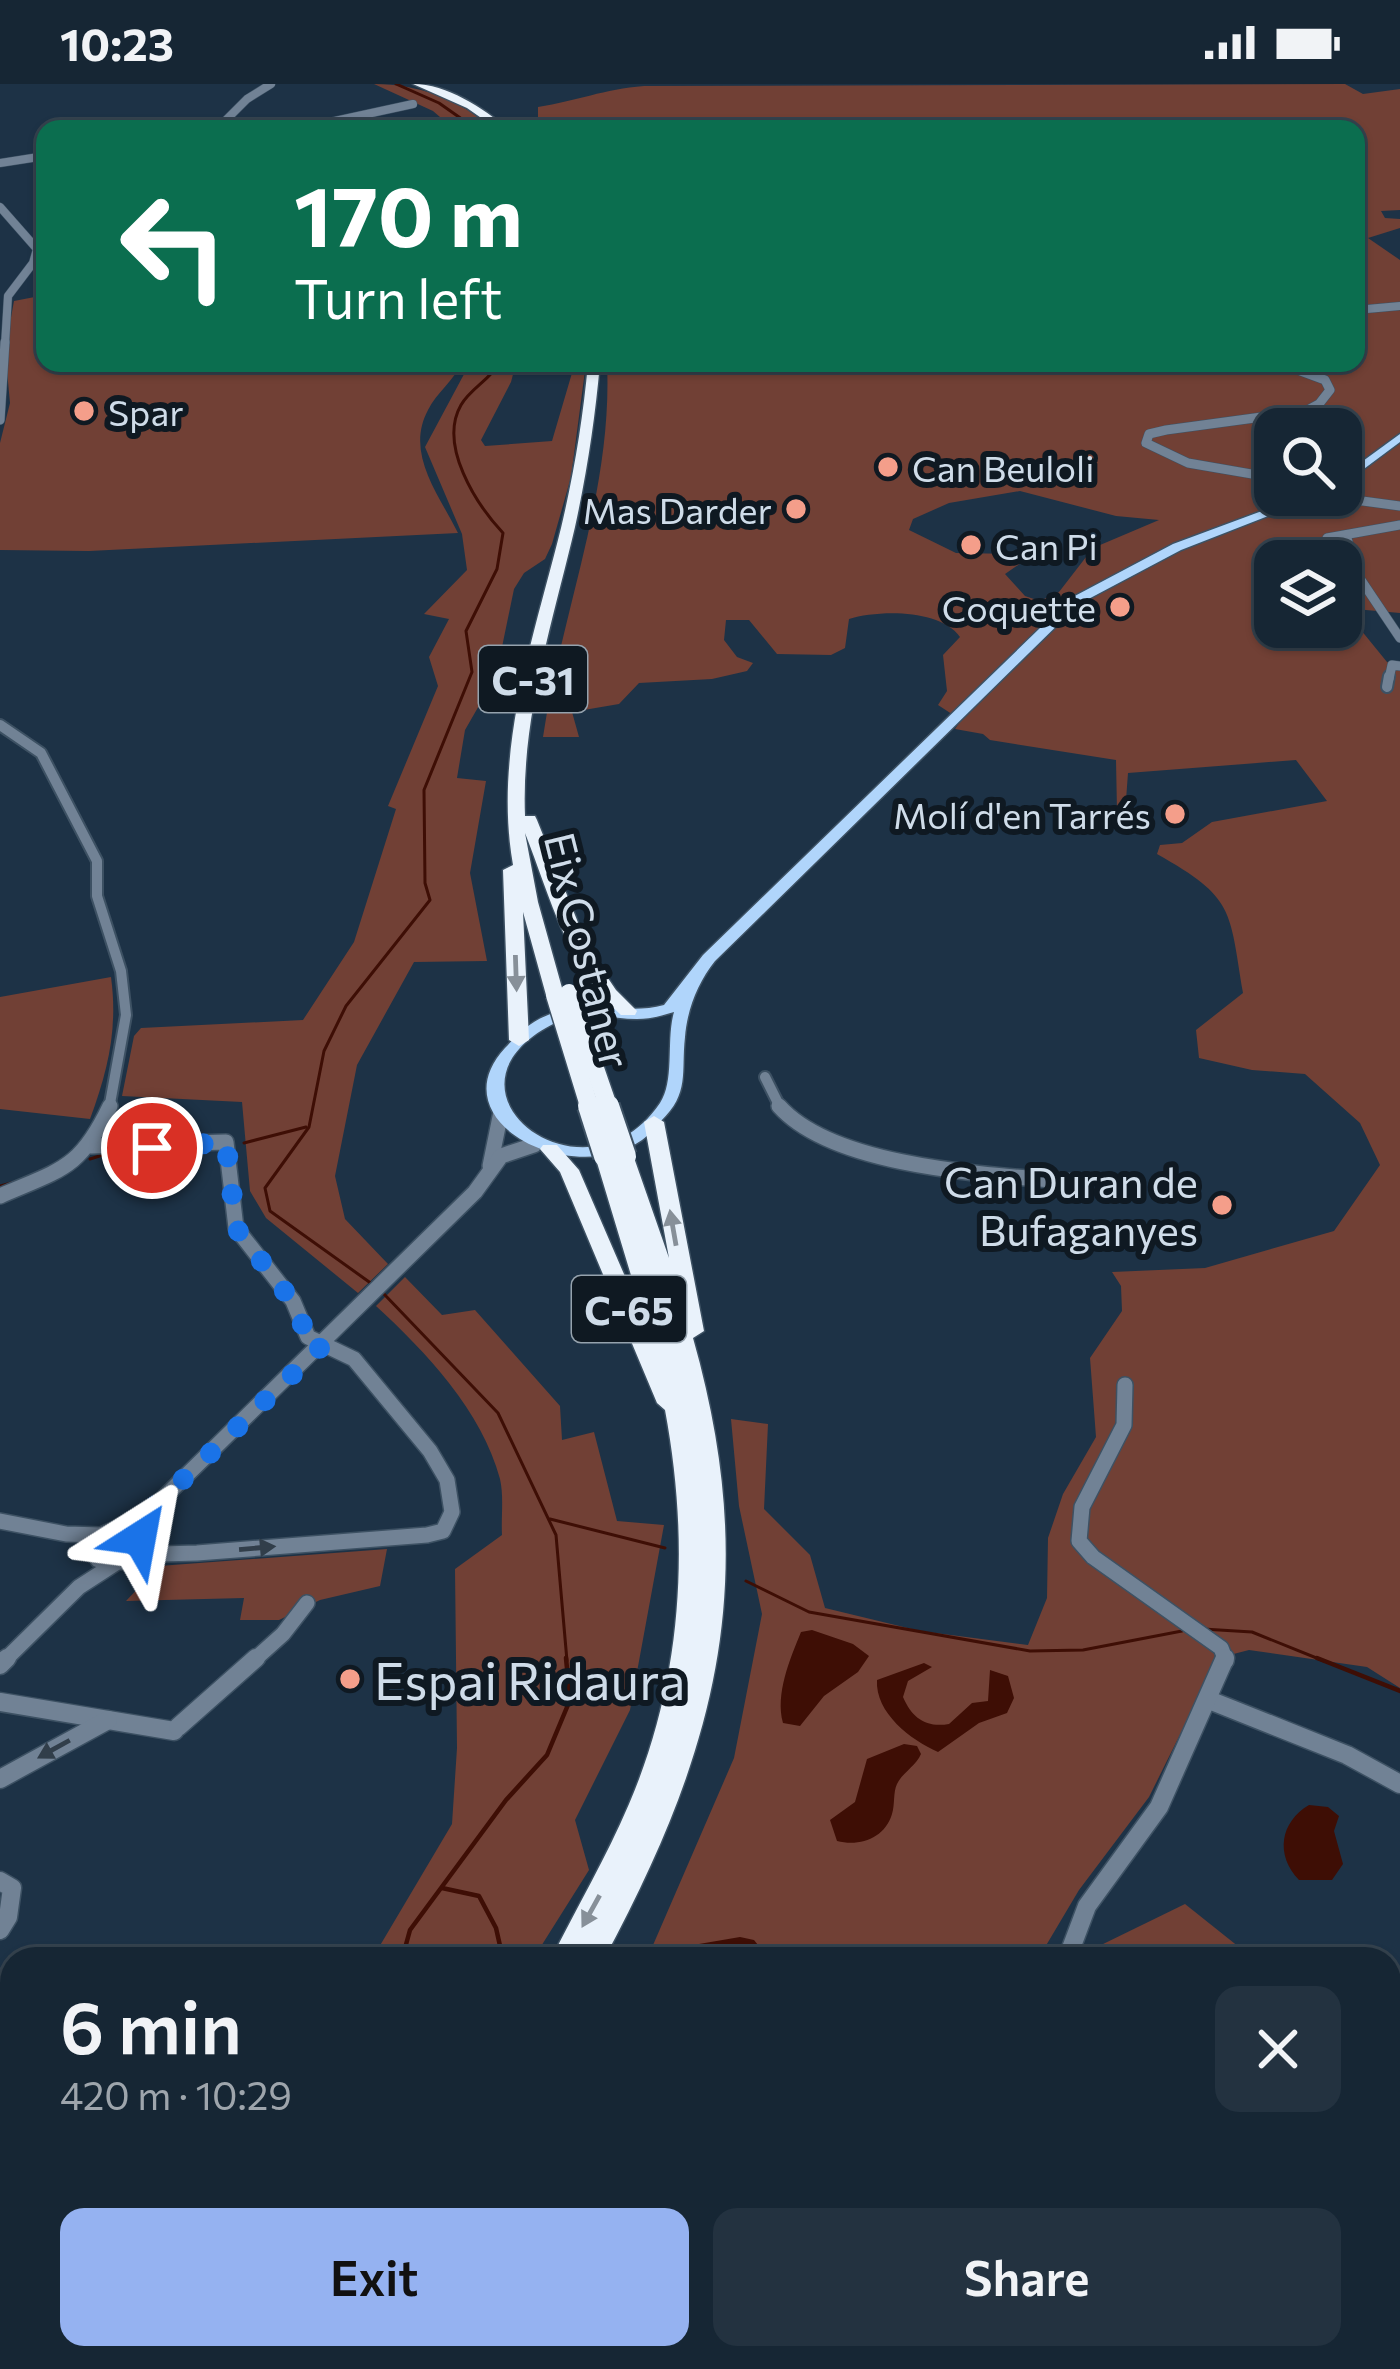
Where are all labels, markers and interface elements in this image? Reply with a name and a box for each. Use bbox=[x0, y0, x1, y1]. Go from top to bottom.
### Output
text: 10:23 bbox=[60, 15, 174, 70]
text: 170 m bbox=[294, 162, 523, 264]
icon: left bbox=[96, 168, 252, 324]
text: Turn left bbox=[294, 264, 502, 330]
place label: Spar bbox=[108, 389, 184, 433]
marker: Spar bbox=[71, 398, 97, 424]
map controls bbox=[1254, 408, 1362, 648]
button: search bbox=[1254, 408, 1362, 516]
place label: Can Beuloli bbox=[912, 445, 1094, 489]
marker: Can Beuloli bbox=[875, 454, 901, 480]
place label: Mas Darder bbox=[583, 487, 772, 531]
marker: Mas Darder bbox=[783, 496, 809, 522]
place label: Can Pi bbox=[995, 523, 1098, 567]
marker: Can Pi bbox=[958, 532, 984, 558]
button: layers bbox=[1254, 540, 1362, 648]
place label: Coquette bbox=[942, 585, 1096, 629]
marker: Coquette bbox=[1107, 594, 1133, 620]
road number: C-31 bbox=[479, 646, 587, 712]
place label: Molí d'en Tarrés bbox=[893, 792, 1151, 836]
marker: Molí d'en Tarrés bbox=[1162, 801, 1188, 827]
street label: Eix Costaner bbox=[535, 827, 643, 1073]
one-way arrow bbox=[507, 955, 526, 993]
pin bbox=[101, 1097, 203, 1199]
icon: arrive bbox=[119, 1115, 185, 1181]
place label: Can Duran de Bufaganyes bbox=[944, 1155, 1198, 1255]
marker: Can Duran de Bufaganyes bbox=[1209, 1192, 1235, 1218]
one-way arrow bbox=[663, 1209, 682, 1247]
road number: C-65 bbox=[572, 1276, 686, 1342]
position arrow bbox=[77, 1475, 203, 1601]
one-way arrow bbox=[239, 1538, 276, 1557]
place label: Espai Ridaura bbox=[374, 1648, 685, 1711]
marker: Espai Ridaura bbox=[337, 1666, 363, 1692]
one-way arrow bbox=[37, 1738, 72, 1759]
one-way arrow bbox=[581, 1894, 602, 1929]
text: 6 min bbox=[60, 1981, 242, 2069]
button: close bbox=[1215, 1986, 1341, 2112]
text: 420 m · 10:29 bbox=[60, 2070, 292, 2118]
button: Exit bbox=[60, 2208, 689, 2346]
button: Share bbox=[713, 2208, 1341, 2346]

